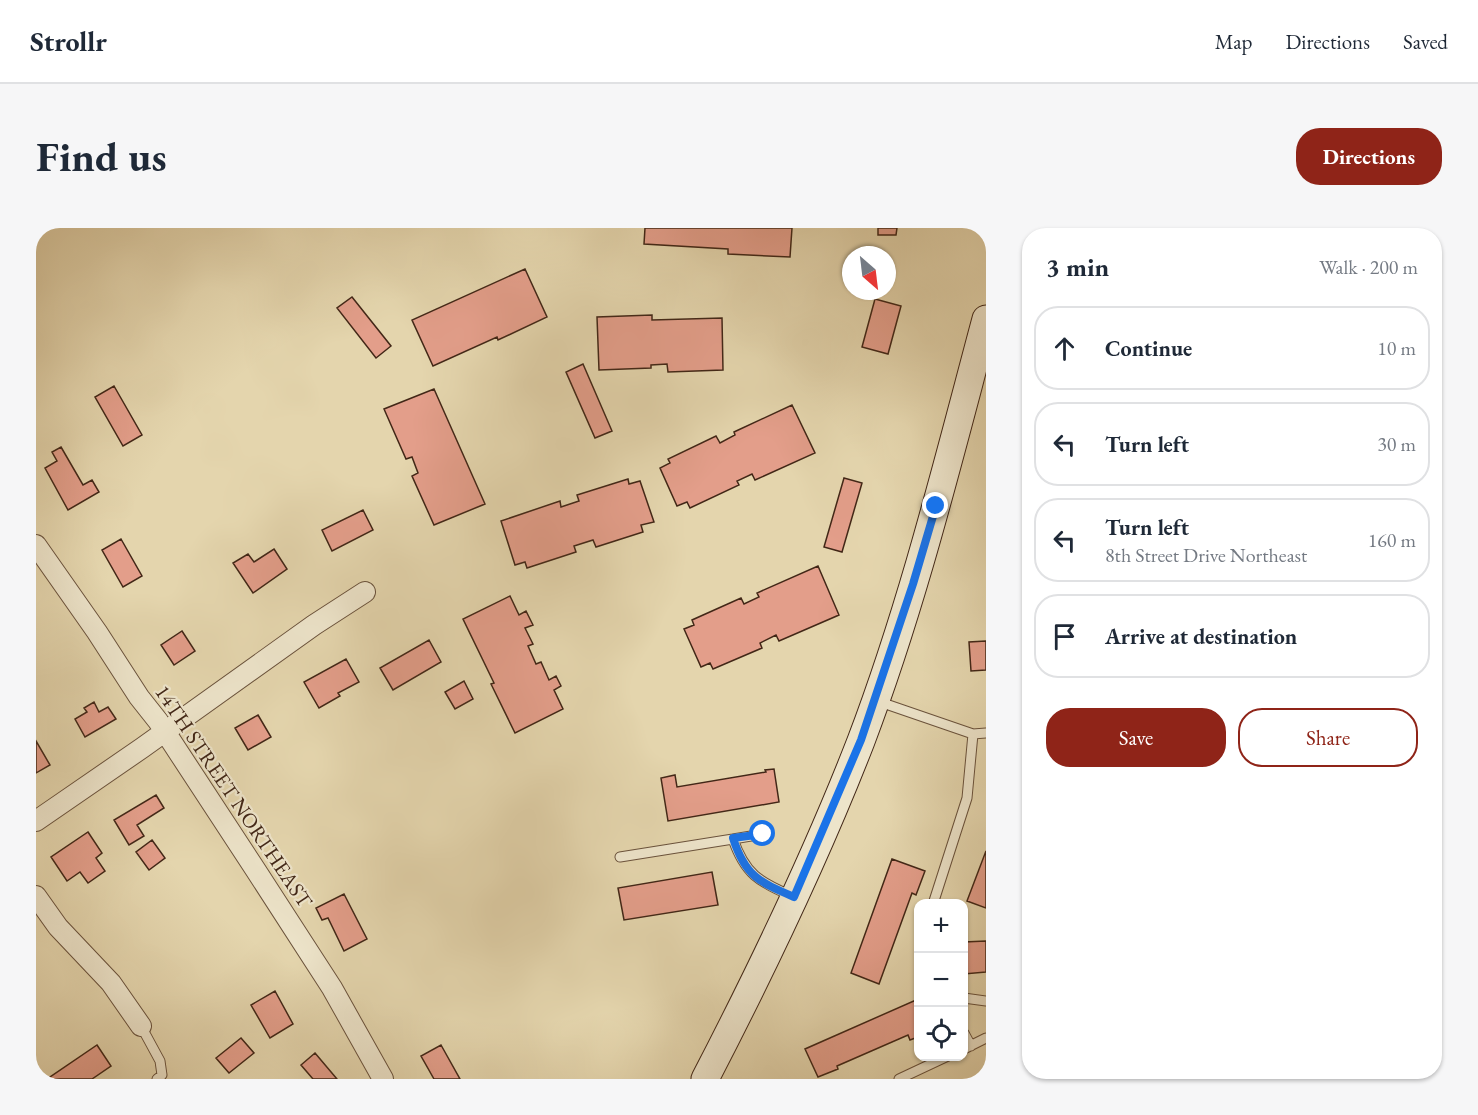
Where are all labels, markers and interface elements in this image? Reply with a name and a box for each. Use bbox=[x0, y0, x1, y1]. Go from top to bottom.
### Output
text: Strollr bbox=[30, 23, 107, 59]
text: Map bbox=[1215, 28, 1252, 55]
text: Directions bbox=[1285, 28, 1370, 55]
text: Saved bbox=[1403, 28, 1448, 55]
button: Directions bbox=[1296, 128, 1442, 185]
text: Find us bbox=[36, 129, 167, 184]
north arrow bbox=[842, 246, 896, 300]
text: 3 min bbox=[1046, 250, 1109, 284]
text: Walk · 200 m bbox=[1319, 254, 1418, 280]
icon: ahead bbox=[1048, 332, 1081, 365]
text: Continue bbox=[1105, 334, 1192, 363]
text: 10 m bbox=[1377, 335, 1416, 361]
icon: left bbox=[1048, 428, 1081, 461]
text: Turn left bbox=[1105, 430, 1189, 459]
text: 30 m bbox=[1377, 431, 1416, 457]
route end bbox=[922, 492, 948, 518]
text: Turn left bbox=[1105, 513, 1189, 542]
icon: left bbox=[1048, 524, 1081, 557]
text: 160 m bbox=[1368, 527, 1416, 553]
text: 8th Street Drive Northeast bbox=[1105, 542, 1307, 568]
icon: arrive bbox=[1048, 620, 1081, 653]
text: Arrive at destination bbox=[1105, 622, 1297, 651]
street label: 14TH STREET NORTHEAST bbox=[149, 679, 319, 913]
button: Save bbox=[1046, 708, 1226, 767]
button: Share bbox=[1238, 708, 1418, 767]
route start bbox=[749, 820, 775, 846]
map controls bbox=[914, 899, 968, 1061]
button: + bbox=[914, 899, 968, 953]
button: − bbox=[914, 953, 968, 1007]
button: locate bbox=[914, 1007, 968, 1061]

